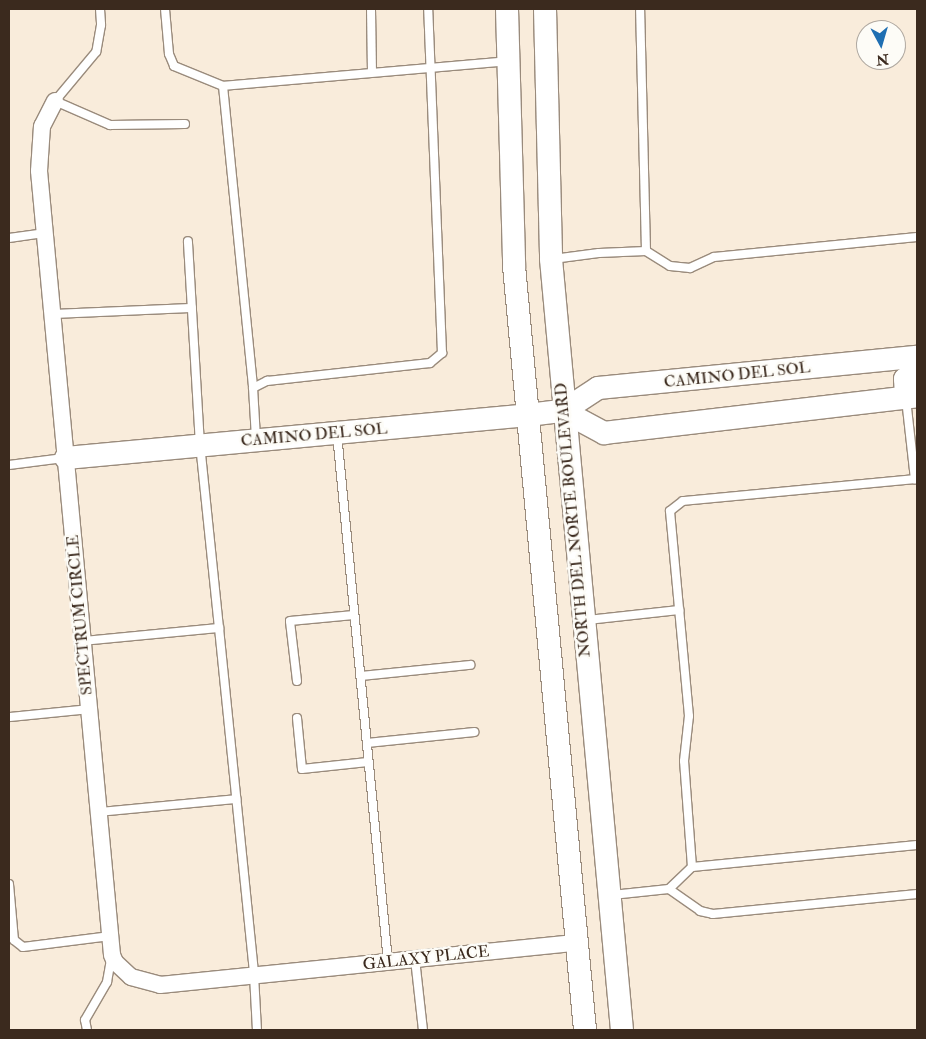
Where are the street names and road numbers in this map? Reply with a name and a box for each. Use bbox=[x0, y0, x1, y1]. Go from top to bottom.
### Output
street label: CAMINO DEL SOL bbox=[663, 358, 811, 392]
street label: NORTH DEL NORTE BOULEVARD bbox=[551, 382, 595, 658]
street label: CAMINO DEL SOL bbox=[240, 419, 388, 451]
street label: SPECTRUM CIRCLE bbox=[63, 534, 97, 696]
street label: GALAXY PLACE bbox=[362, 942, 490, 974]

